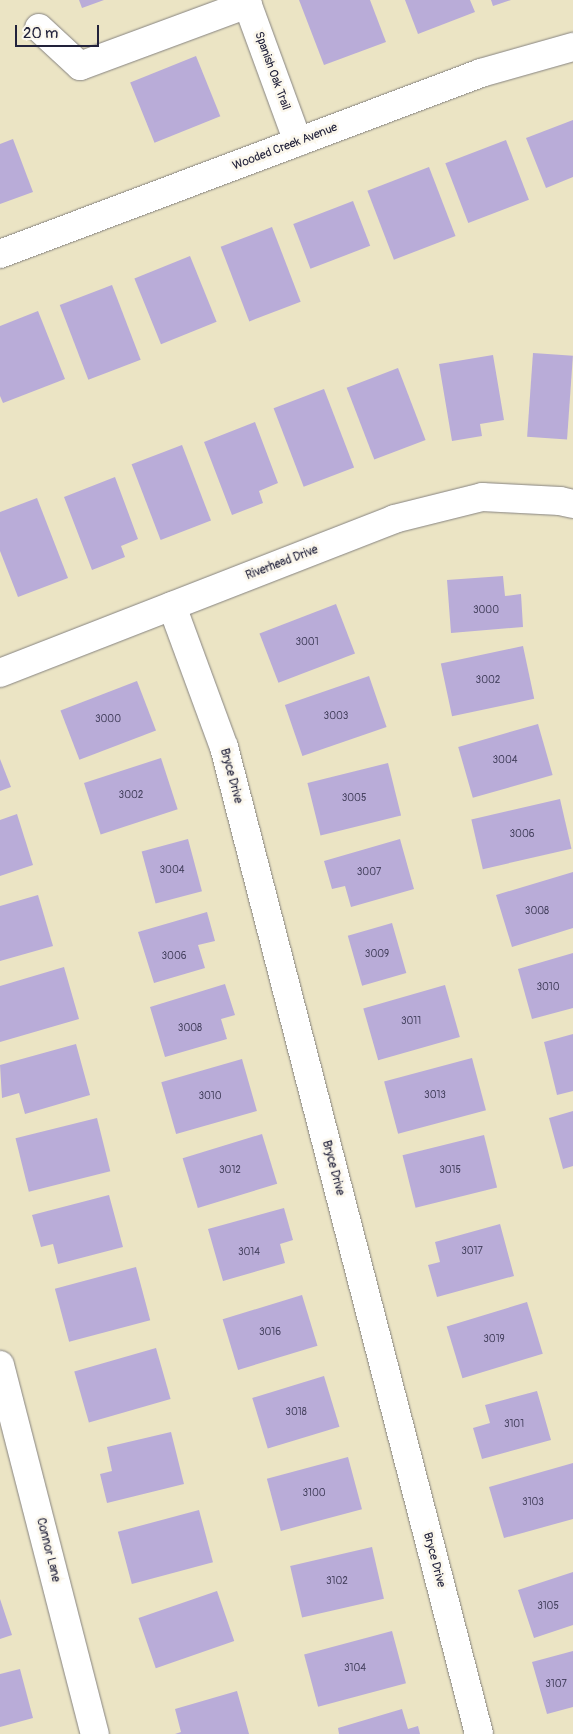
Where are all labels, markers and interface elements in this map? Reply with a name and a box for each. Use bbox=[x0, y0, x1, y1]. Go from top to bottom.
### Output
scale bar bbox=[18, 15, 101, 47]
text: 20 m bbox=[23, 24, 58, 43]
street label: Spanish Oak Trail bbox=[251, 30, 293, 112]
street label: Wooded Creek Avenue bbox=[230, 120, 340, 174]
street label: Riverhead Drive bbox=[244, 543, 320, 583]
house number: 3000 bbox=[473, 605, 499, 617]
house number: 3001 bbox=[295, 637, 319, 649]
house number: 3002 bbox=[476, 675, 500, 687]
house number: 3003 bbox=[324, 711, 348, 723]
house number: 3000 bbox=[95, 714, 121, 726]
street label: Bryce Drive bbox=[217, 747, 245, 805]
house number: 3004 bbox=[492, 755, 518, 767]
house number: 3002 bbox=[119, 790, 143, 802]
house number: 3005 bbox=[342, 793, 366, 805]
house number: 3006 bbox=[509, 829, 535, 841]
house number: 3004 bbox=[159, 865, 185, 877]
house number: 3007 bbox=[357, 867, 381, 879]
house number: 3008 bbox=[525, 906, 549, 918]
house number: 3009 bbox=[365, 949, 389, 961]
house number: 3006 bbox=[161, 951, 187, 963]
house number: 3010 bbox=[536, 982, 560, 994]
house number: 3011 bbox=[401, 1016, 421, 1028]
house number: 3008 bbox=[178, 1023, 202, 1035]
house number: 3013 bbox=[424, 1090, 446, 1102]
house number: 3010 bbox=[198, 1091, 222, 1103]
street label: Bryce Drive bbox=[319, 1139, 347, 1197]
house number: 3012 bbox=[219, 1165, 241, 1177]
house number: 3015 bbox=[439, 1165, 461, 1177]
house number: 3017 bbox=[461, 1246, 483, 1258]
house number: 3014 bbox=[238, 1247, 260, 1259]
house number: 3016 bbox=[259, 1327, 281, 1339]
house number: 3019 bbox=[483, 1334, 505, 1346]
house number: 3018 bbox=[285, 1407, 307, 1419]
house number: 3101 bbox=[504, 1419, 524, 1431]
house number: 3100 bbox=[302, 1488, 326, 1500]
house number: 3103 bbox=[522, 1497, 544, 1509]
street label: Connor Lane bbox=[33, 1516, 63, 1584]
street label: Bryce Drive bbox=[420, 1531, 448, 1589]
house number: 3102 bbox=[326, 1576, 348, 1588]
house number: 3105 bbox=[537, 1601, 559, 1613]
house number: 3104 bbox=[344, 1663, 366, 1675]
house number: 3107 bbox=[545, 1679, 567, 1691]

